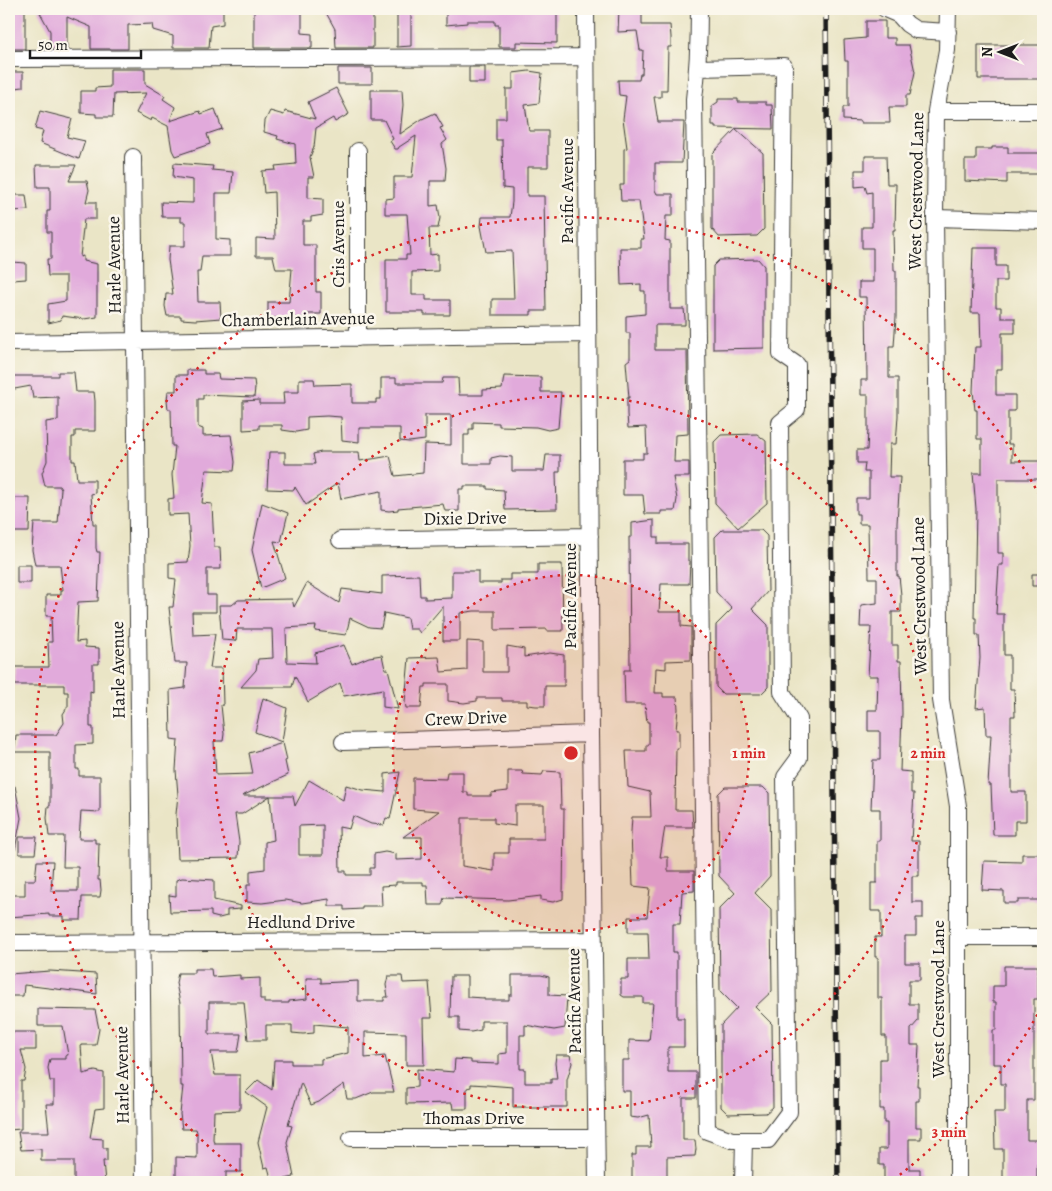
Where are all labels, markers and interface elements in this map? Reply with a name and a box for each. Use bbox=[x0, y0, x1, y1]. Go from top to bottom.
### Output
scale bar bbox=[30, 28, 141, 60]
north arrow bbox=[974, 28, 1024, 78]
text: 50 m bbox=[38, 35, 68, 55]
text: N bbox=[978, 47, 997, 57]
street label: West Crestwood Lane bbox=[903, 112, 929, 271]
street label: Pacific Avenue bbox=[555, 138, 579, 244]
street label: Cris Avenue bbox=[326, 200, 350, 288]
street label: Harle Avenue bbox=[101, 216, 127, 314]
street label: Chamberlain Avenue bbox=[221, 306, 375, 332]
street label: Dixie Drive bbox=[423, 505, 507, 531]
street label: West Crestwood Lane bbox=[906, 517, 932, 676]
street label: Pacific Avenue bbox=[558, 543, 582, 649]
street label: Harle Avenue bbox=[105, 621, 131, 719]
street label: Crew Drive bbox=[424, 705, 508, 731]
text: 1 min bbox=[732, 743, 766, 763]
text: 2 min bbox=[910, 743, 946, 763]
centre of rings bbox=[562, 744, 580, 762]
street label: Hedlund Drive bbox=[247, 910, 355, 934]
street label: West Crestwood Lane bbox=[926, 920, 950, 1079]
street label: Pacific Avenue bbox=[561, 948, 587, 1054]
street label: Harle Avenue bbox=[109, 1026, 135, 1124]
street label: Thomas Drive bbox=[423, 1106, 525, 1130]
text: 3 min bbox=[932, 1122, 967, 1142]

